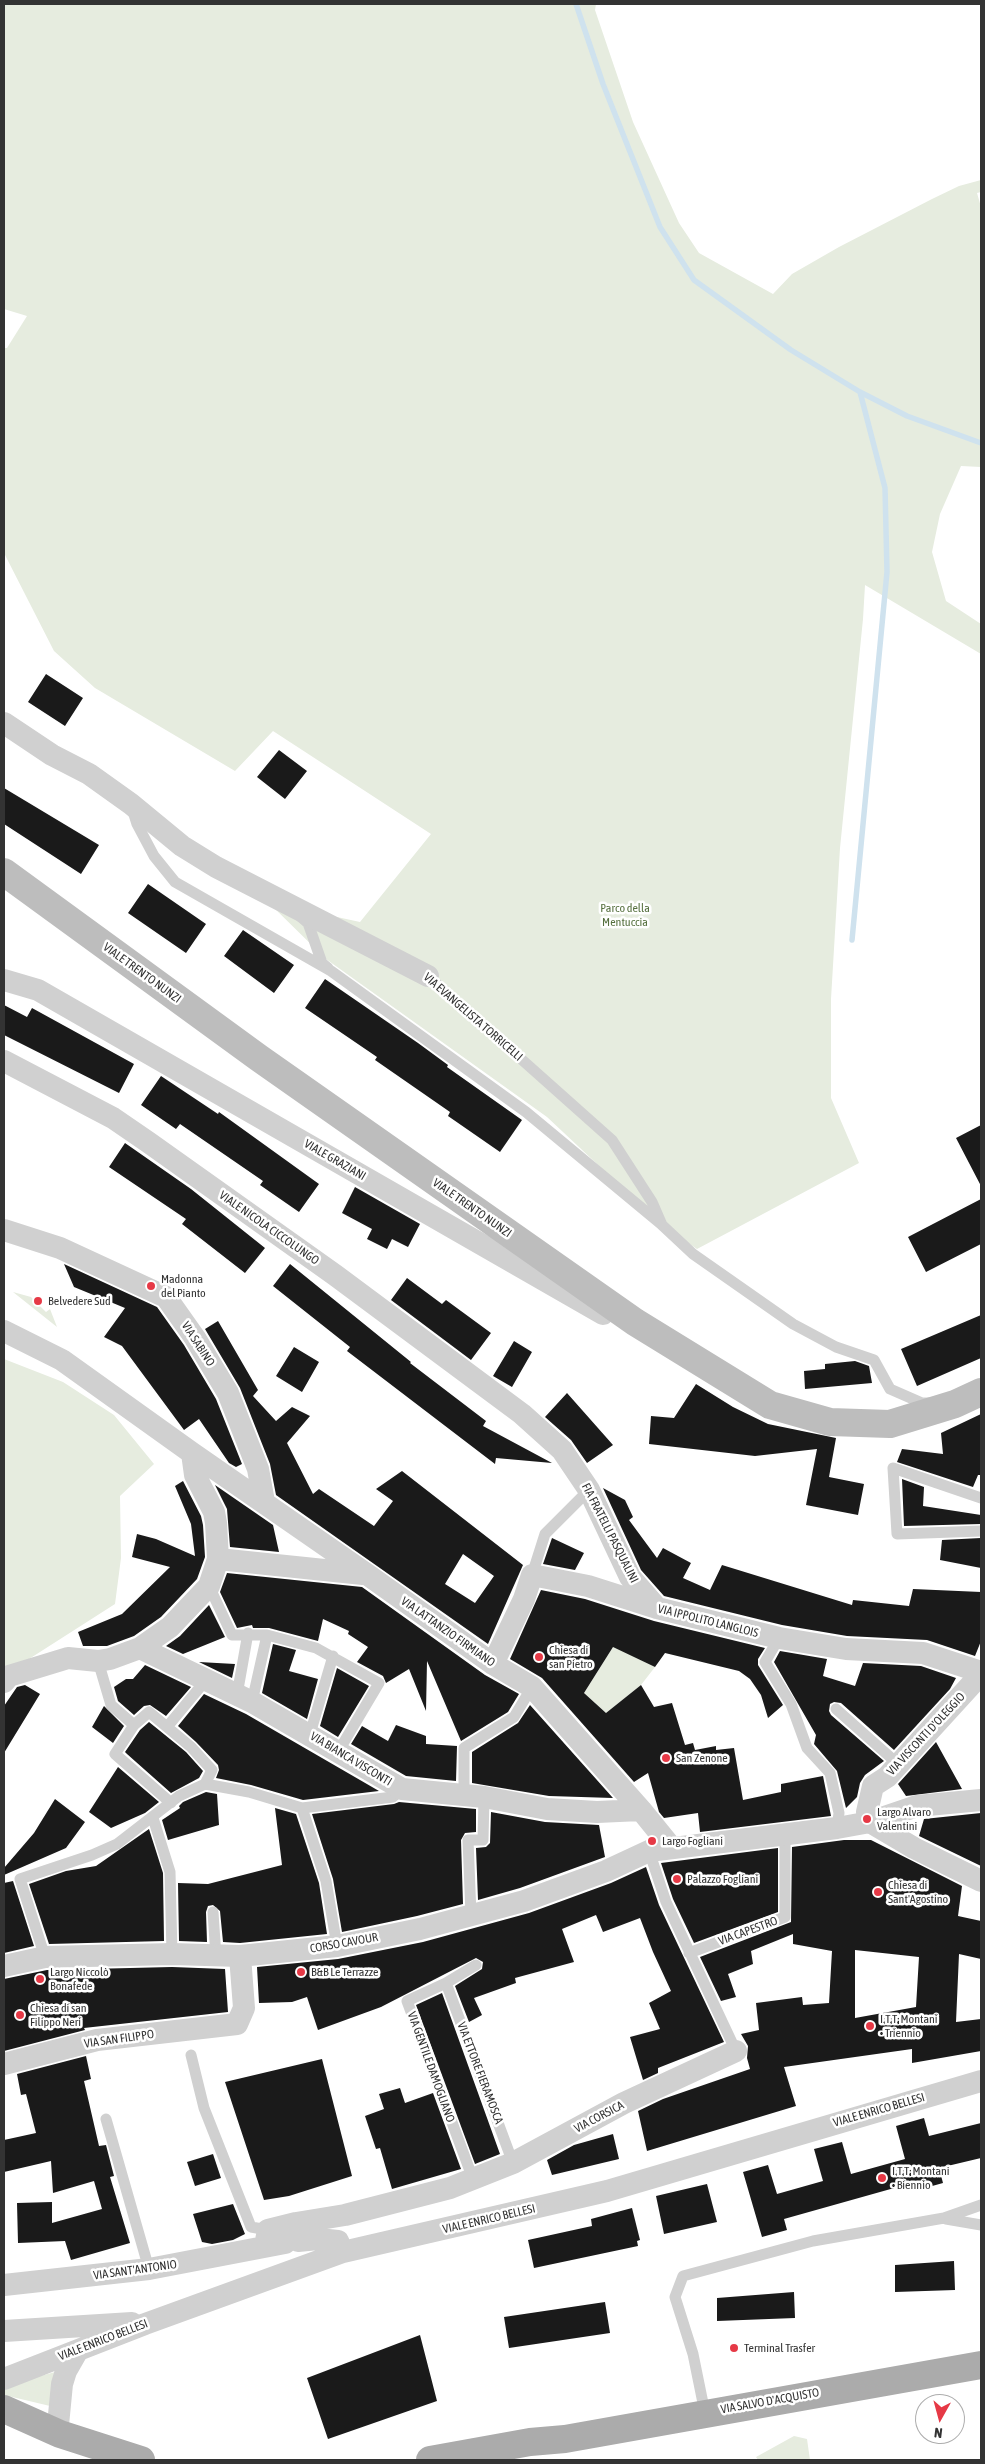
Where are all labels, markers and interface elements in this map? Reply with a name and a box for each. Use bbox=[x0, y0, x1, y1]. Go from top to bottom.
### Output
park label: Parco della Mentuccia bbox=[600, 901, 650, 929]
street label: VIALE TRENTO NUNZI bbox=[100, 940, 184, 1006]
street label: VIA EVANGELISTA TORRICELLI bbox=[420, 970, 526, 1064]
street label: VIALE GRAZIANI bbox=[302, 1137, 368, 1183]
street label: VIALE TRENTO NUNZI bbox=[430, 1175, 514, 1241]
street label: VIALE NICOLA CICCOLUNGO bbox=[216, 1188, 322, 1268]
place label: Madonna del Pianto bbox=[161, 1272, 206, 1300]
marker: Madonna del Pianto bbox=[145, 1280, 157, 1292]
place label: Belvedere Sud bbox=[48, 1294, 111, 1308]
marker: Belvedere Sud bbox=[32, 1295, 44, 1307]
street label: VIA SABINO bbox=[178, 1319, 218, 1369]
street label: FIA FRATELLI PASQUALINI bbox=[579, 1481, 641, 1585]
street label: VIA LATTANZIO FIRMIANO bbox=[398, 1594, 498, 1670]
street label: VIA IPPOLITO LANGLOIS bbox=[656, 1602, 760, 1640]
place label: Chiesa di san Pietro bbox=[549, 1643, 593, 1671]
marker: Chiesa di san Pietro bbox=[533, 1651, 545, 1663]
street label: VIA VISCONTI D'OLEGGIO bbox=[884, 1690, 968, 1778]
street label: VIA BIANCA VISCONTI bbox=[308, 1729, 394, 1789]
place label: San Zenone bbox=[676, 1751, 728, 1765]
marker: San Zenone bbox=[660, 1752, 672, 1764]
place label: Largo Alvaro Valentini bbox=[877, 1805, 931, 1833]
marker: Largo Alvaro Valentini bbox=[861, 1813, 873, 1825]
place label: Largo Fogliani bbox=[662, 1834, 723, 1848]
marker: Largo Fogliani bbox=[646, 1835, 658, 1847]
place label: Palazzo Fogliani bbox=[687, 1872, 758, 1886]
marker: Palazzo Fogliani bbox=[671, 1873, 683, 1885]
place label: Chiesa di Sant'Agostino bbox=[888, 1878, 948, 1906]
marker: Chiesa di Sant'Agostino bbox=[872, 1886, 884, 1898]
street label: VIA CAPESTRO bbox=[716, 1914, 780, 1948]
street label: CORSO CAVOUR bbox=[309, 1930, 379, 1956]
place label: Largo Niccolò Bonafede bbox=[50, 1965, 109, 1993]
place label: B&B Le Terrazze bbox=[311, 1965, 378, 1979]
marker: B&B Le Terrazze bbox=[295, 1966, 307, 1978]
marker: Largo Niccolò Bonafede bbox=[34, 1973, 46, 1985]
place label: Chiesa di san Filippo Neri bbox=[30, 2001, 87, 2029]
marker: Chiesa di san Filippo Neri bbox=[14, 2009, 26, 2021]
street label: VIA GENTILE DAMOGLIANO bbox=[404, 2010, 458, 2124]
place label: I.T.T. Montani - Triennio bbox=[880, 2012, 938, 2040]
street label: VIA ETTORE FIERAMOSCA bbox=[454, 2020, 506, 2126]
marker: I.T.T. Montani - Triennio bbox=[864, 2020, 876, 2032]
street label: VIA SAN FILIPPO bbox=[83, 2027, 155, 2051]
street label: VIALE ENRICO BELLESI bbox=[832, 2090, 926, 2130]
street label: VIA CORSICA bbox=[572, 2098, 626, 2136]
place label: I.T.T. Montani - Biennio bbox=[892, 2164, 950, 2192]
marker: I.T.T. Montani - Biennio bbox=[876, 2172, 888, 2184]
street label: VIALE ENRICO BELLESI bbox=[441, 2201, 537, 2237]
street label: VIA SANT'ANTONIO bbox=[92, 2257, 178, 2283]
street label: VIALE ENRICO BELLESI bbox=[56, 2316, 150, 2364]
place label: Terminal Trasfer bbox=[744, 2341, 815, 2355]
marker: Terminal Trasfer bbox=[728, 2342, 740, 2354]
street label: VIA SALVO D'ACQUISTO bbox=[720, 2385, 820, 2417]
north arrow bbox=[915, 2394, 965, 2444]
text: N bbox=[933, 2424, 943, 2441]

